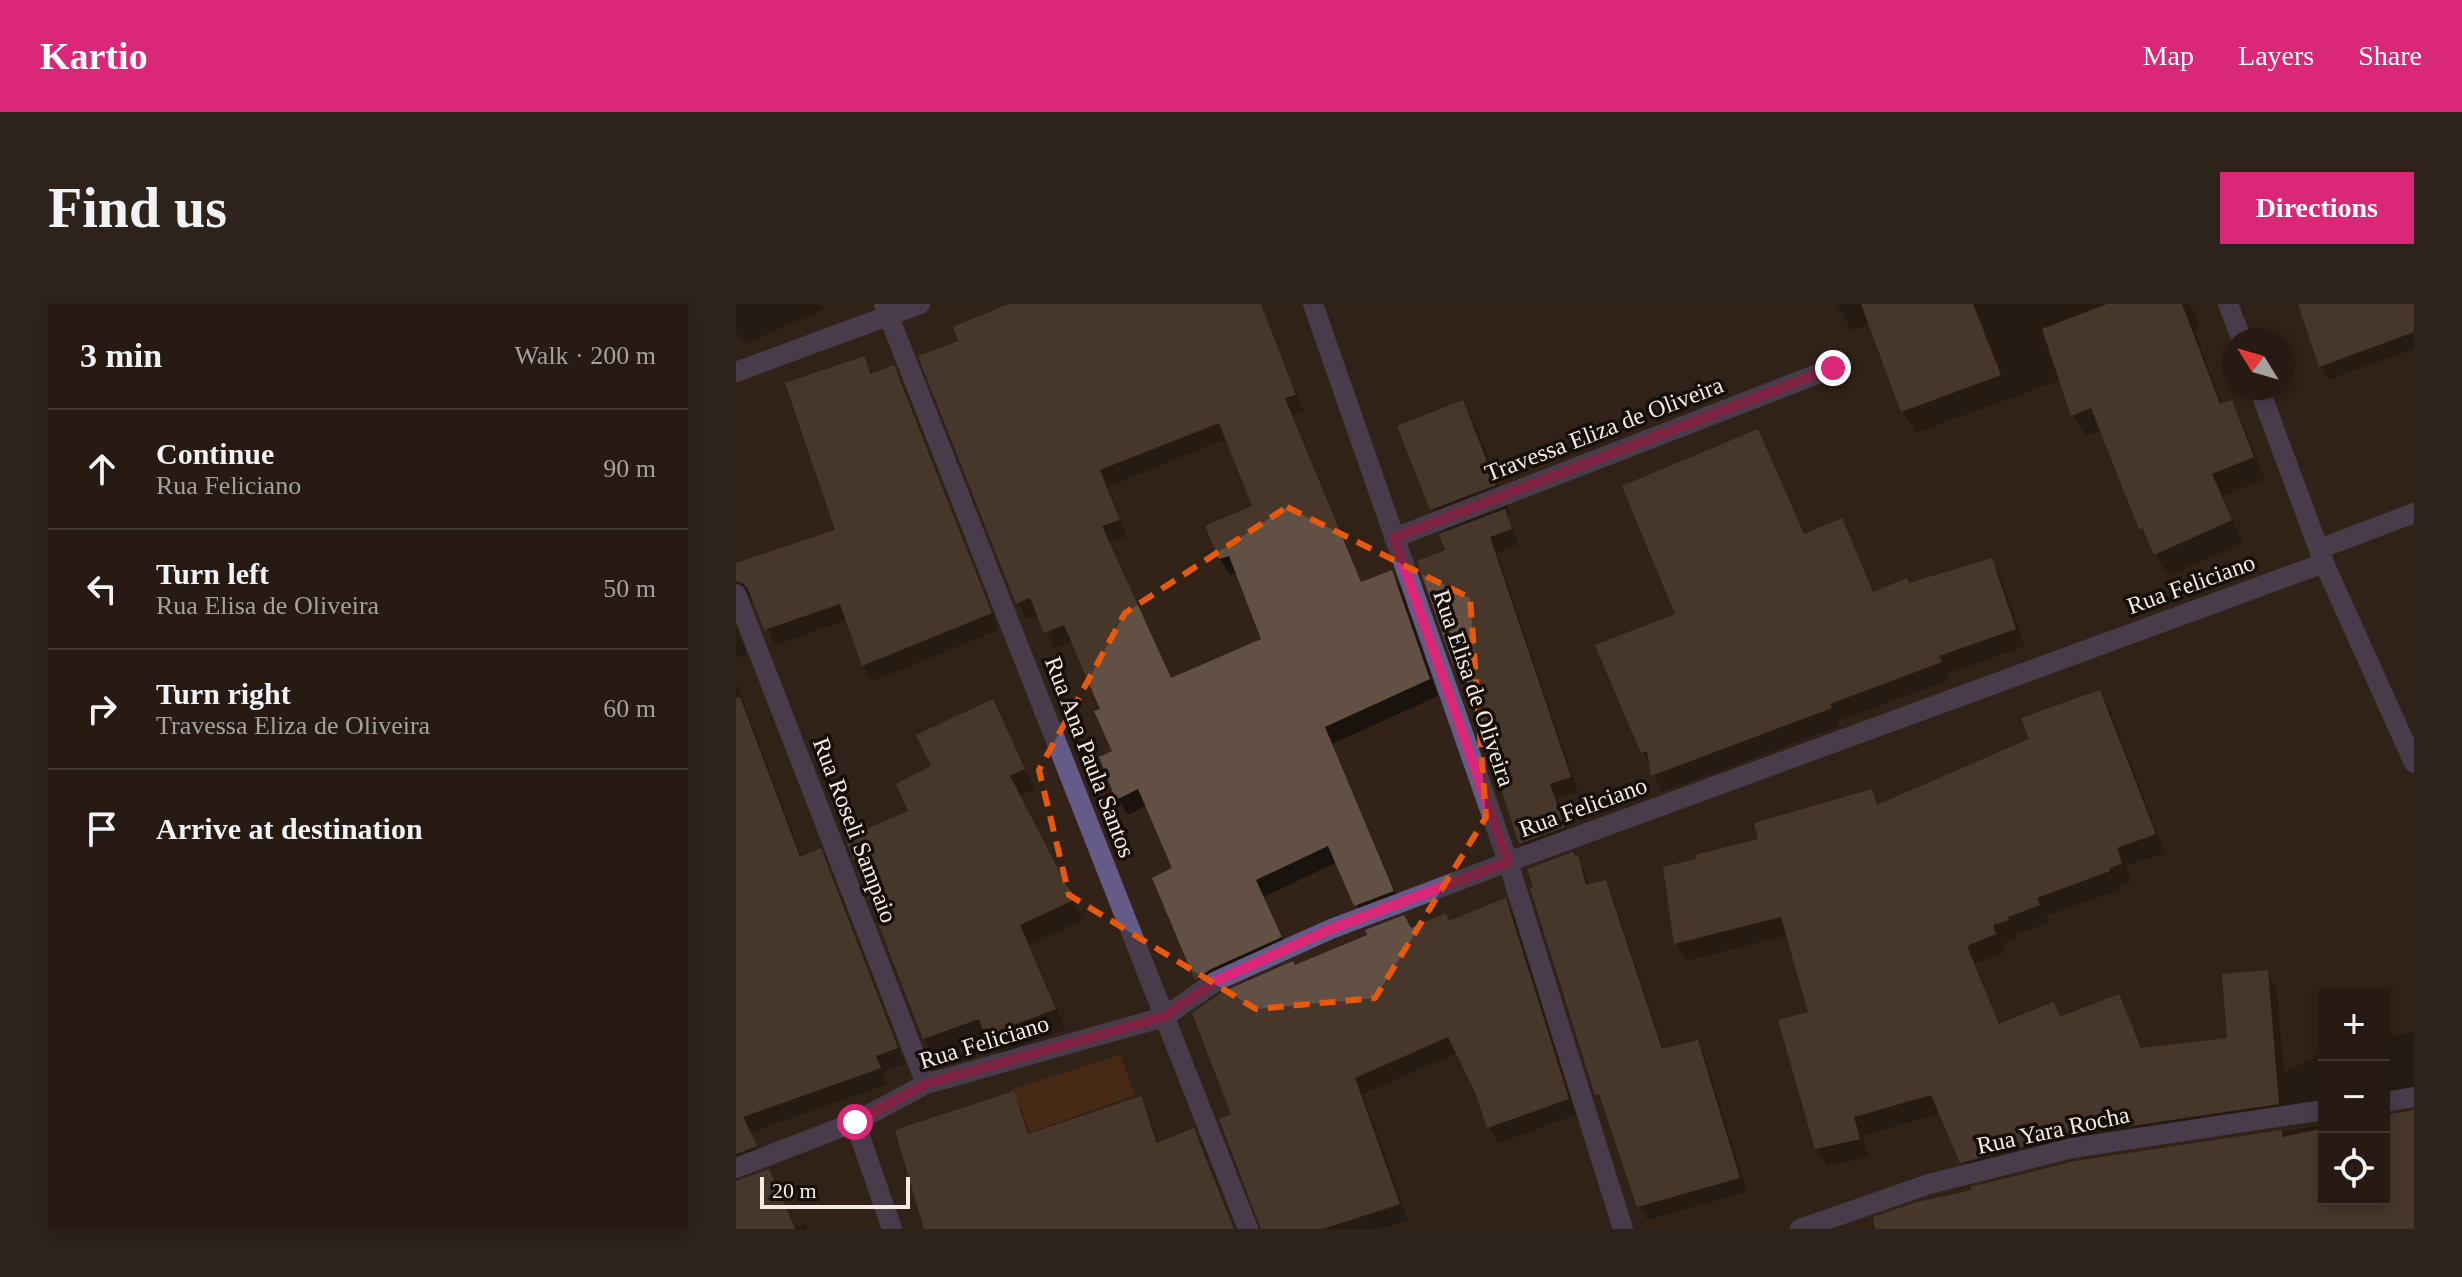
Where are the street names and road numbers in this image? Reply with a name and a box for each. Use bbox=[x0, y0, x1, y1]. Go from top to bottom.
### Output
street label: Travessa Eliza de Oliveira bbox=[1481, 371, 1727, 486]
street label: Rua Feliciano bbox=[2124, 549, 2258, 619]
street label: Rua Elisa de Oliveira bbox=[1428, 586, 1520, 790]
street label: Rua Ana Paula Santos bbox=[1040, 653, 1140, 861]
street label: Rua Roseli Sampaio bbox=[808, 734, 902, 926]
street label: Rua Feliciano bbox=[1516, 772, 1650, 842]
street label: Rua Feliciano bbox=[916, 1010, 1052, 1074]
street label: Rua Yara Rocha bbox=[1974, 1101, 2132, 1159]

